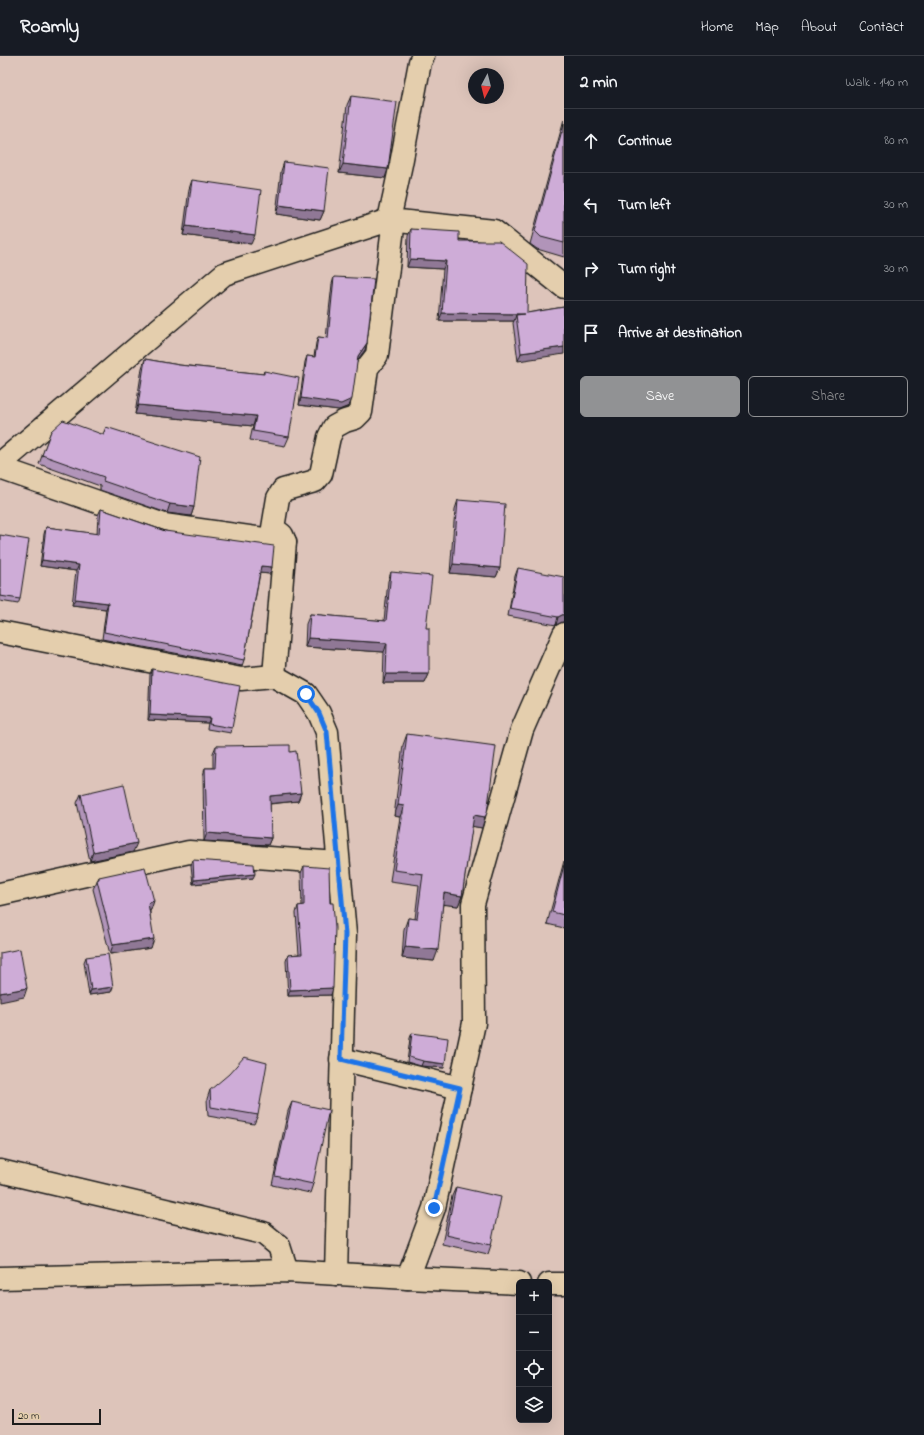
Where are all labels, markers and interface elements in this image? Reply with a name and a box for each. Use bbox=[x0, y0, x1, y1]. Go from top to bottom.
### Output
text: Roamly bbox=[20, 14, 79, 41]
text: Home bbox=[701, 17, 733, 38]
text: Map bbox=[755, 17, 779, 38]
text: About bbox=[801, 17, 837, 38]
text: Contact bbox=[859, 17, 904, 38]
north arrow bbox=[468, 68, 504, 104]
text: 2 min bbox=[580, 70, 617, 95]
text: Walk · 140 m bbox=[845, 73, 908, 92]
icon: ahead bbox=[580, 130, 602, 152]
text: Continue bbox=[618, 130, 672, 152]
text: 80 m bbox=[884, 131, 908, 150]
icon: left bbox=[580, 194, 602, 216]
text: Turn left bbox=[618, 194, 671, 216]
text: 30 m bbox=[884, 195, 908, 214]
icon: right bbox=[580, 258, 602, 280]
text: Turn right bbox=[618, 258, 676, 280]
text: 30 m bbox=[884, 259, 908, 278]
icon: arrive bbox=[580, 322, 602, 344]
text: Arrive at destination bbox=[618, 322, 742, 344]
button: Save bbox=[580, 376, 740, 417]
button: Share bbox=[748, 376, 908, 417]
route start bbox=[297, 685, 315, 703]
route end bbox=[425, 1199, 443, 1217]
map controls bbox=[516, 1279, 552, 1423]
button: + bbox=[516, 1279, 552, 1315]
button: − bbox=[516, 1315, 552, 1351]
button: locate bbox=[516, 1351, 552, 1387]
button: layers bbox=[516, 1387, 552, 1423]
scale bar bbox=[12, 1407, 101, 1426]
text: 20 m bbox=[18, 1408, 40, 1424]

